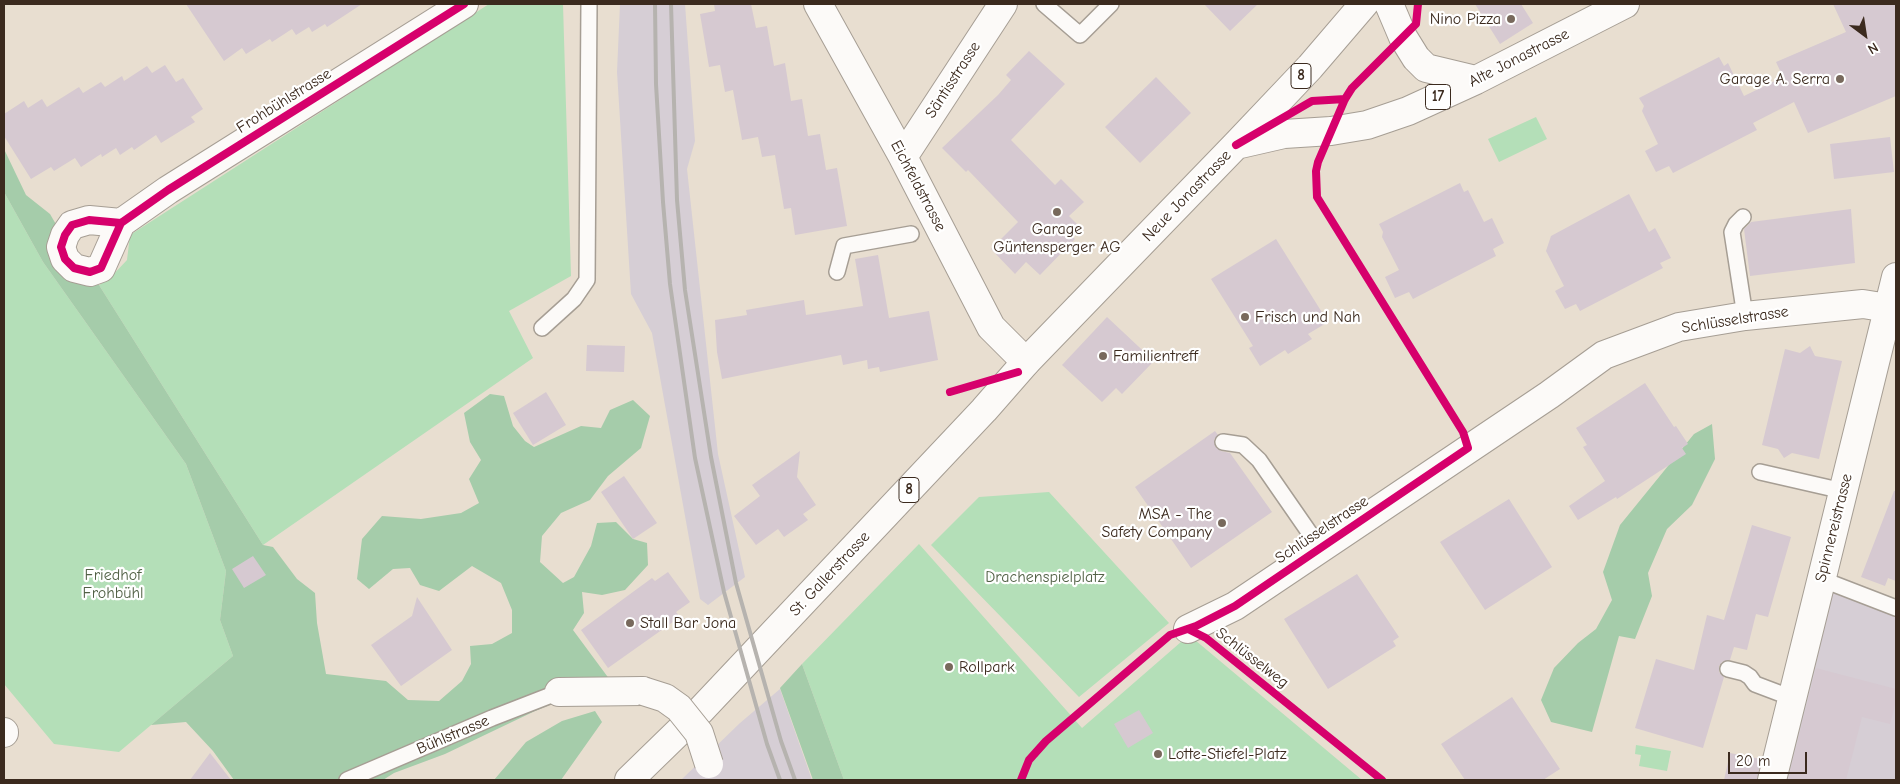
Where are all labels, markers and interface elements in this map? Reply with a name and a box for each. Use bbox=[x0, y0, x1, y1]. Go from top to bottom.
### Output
place label: Nino Pizza bbox=[1430, 9, 1501, 29]
north arrow bbox=[1840, 10, 1890, 60]
marker: Nino Pizza bbox=[1505, 13, 1517, 25]
street label: Alte Jonastrasse bbox=[1466, 24, 1572, 92]
street label: Säntisstrasse bbox=[921, 38, 985, 122]
text: N bbox=[1865, 39, 1881, 58]
street label: Frohbühlstrasse bbox=[233, 64, 335, 138]
road number: 8 bbox=[1291, 64, 1311, 88]
place label: Garage A. Serra bbox=[1720, 69, 1830, 89]
marker: Garage A. Serra bbox=[1834, 73, 1846, 85]
road number: 17 bbox=[1426, 84, 1450, 110]
street label: Eichfeldstrasse bbox=[886, 137, 950, 235]
street label: Neue Jonastrasse bbox=[1138, 146, 1236, 246]
marker: Garage Güntensperger AG bbox=[1051, 206, 1063, 218]
place label: Garage Güntensperger AG bbox=[993, 219, 1121, 257]
street label: Schlüsselstrasse bbox=[1680, 302, 1790, 338]
place label: Frisch und Nah bbox=[1255, 307, 1361, 327]
marker: Frisch und Nah bbox=[1239, 311, 1251, 323]
place label: Familientreff bbox=[1113, 346, 1198, 366]
marker: Familientreff bbox=[1097, 350, 1109, 362]
street label: Spinnereistrasse bbox=[1811, 472, 1857, 584]
road number: 8 bbox=[899, 478, 919, 502]
street label: Schlüsselstrasse bbox=[1272, 492, 1372, 568]
place label: MSA - The Safety Company bbox=[1101, 504, 1212, 542]
marker: MSA - The Safety Company bbox=[1216, 517, 1228, 529]
street label: St. Gallerstrasse bbox=[786, 528, 874, 620]
park label: Friedhof Frohbühl bbox=[82, 565, 144, 603]
park label: Drachenspielplatz bbox=[985, 567, 1105, 587]
place label: Stall Bar Jona bbox=[640, 613, 736, 633]
marker: Stall Bar Jona bbox=[624, 617, 636, 629]
street label: Schlüsselweg bbox=[1212, 624, 1292, 692]
place label: Rollpark bbox=[959, 657, 1015, 677]
marker: Rollpark bbox=[943, 661, 955, 673]
street label: Bühlstrasse bbox=[414, 711, 492, 759]
scale bar bbox=[1730, 742, 1809, 774]
place label: Lotte-Stiefel-Platz bbox=[1168, 744, 1287, 764]
marker: Lotte-Stiefel-Platz bbox=[1152, 748, 1164, 760]
text: 20 m bbox=[1736, 752, 1770, 770]

